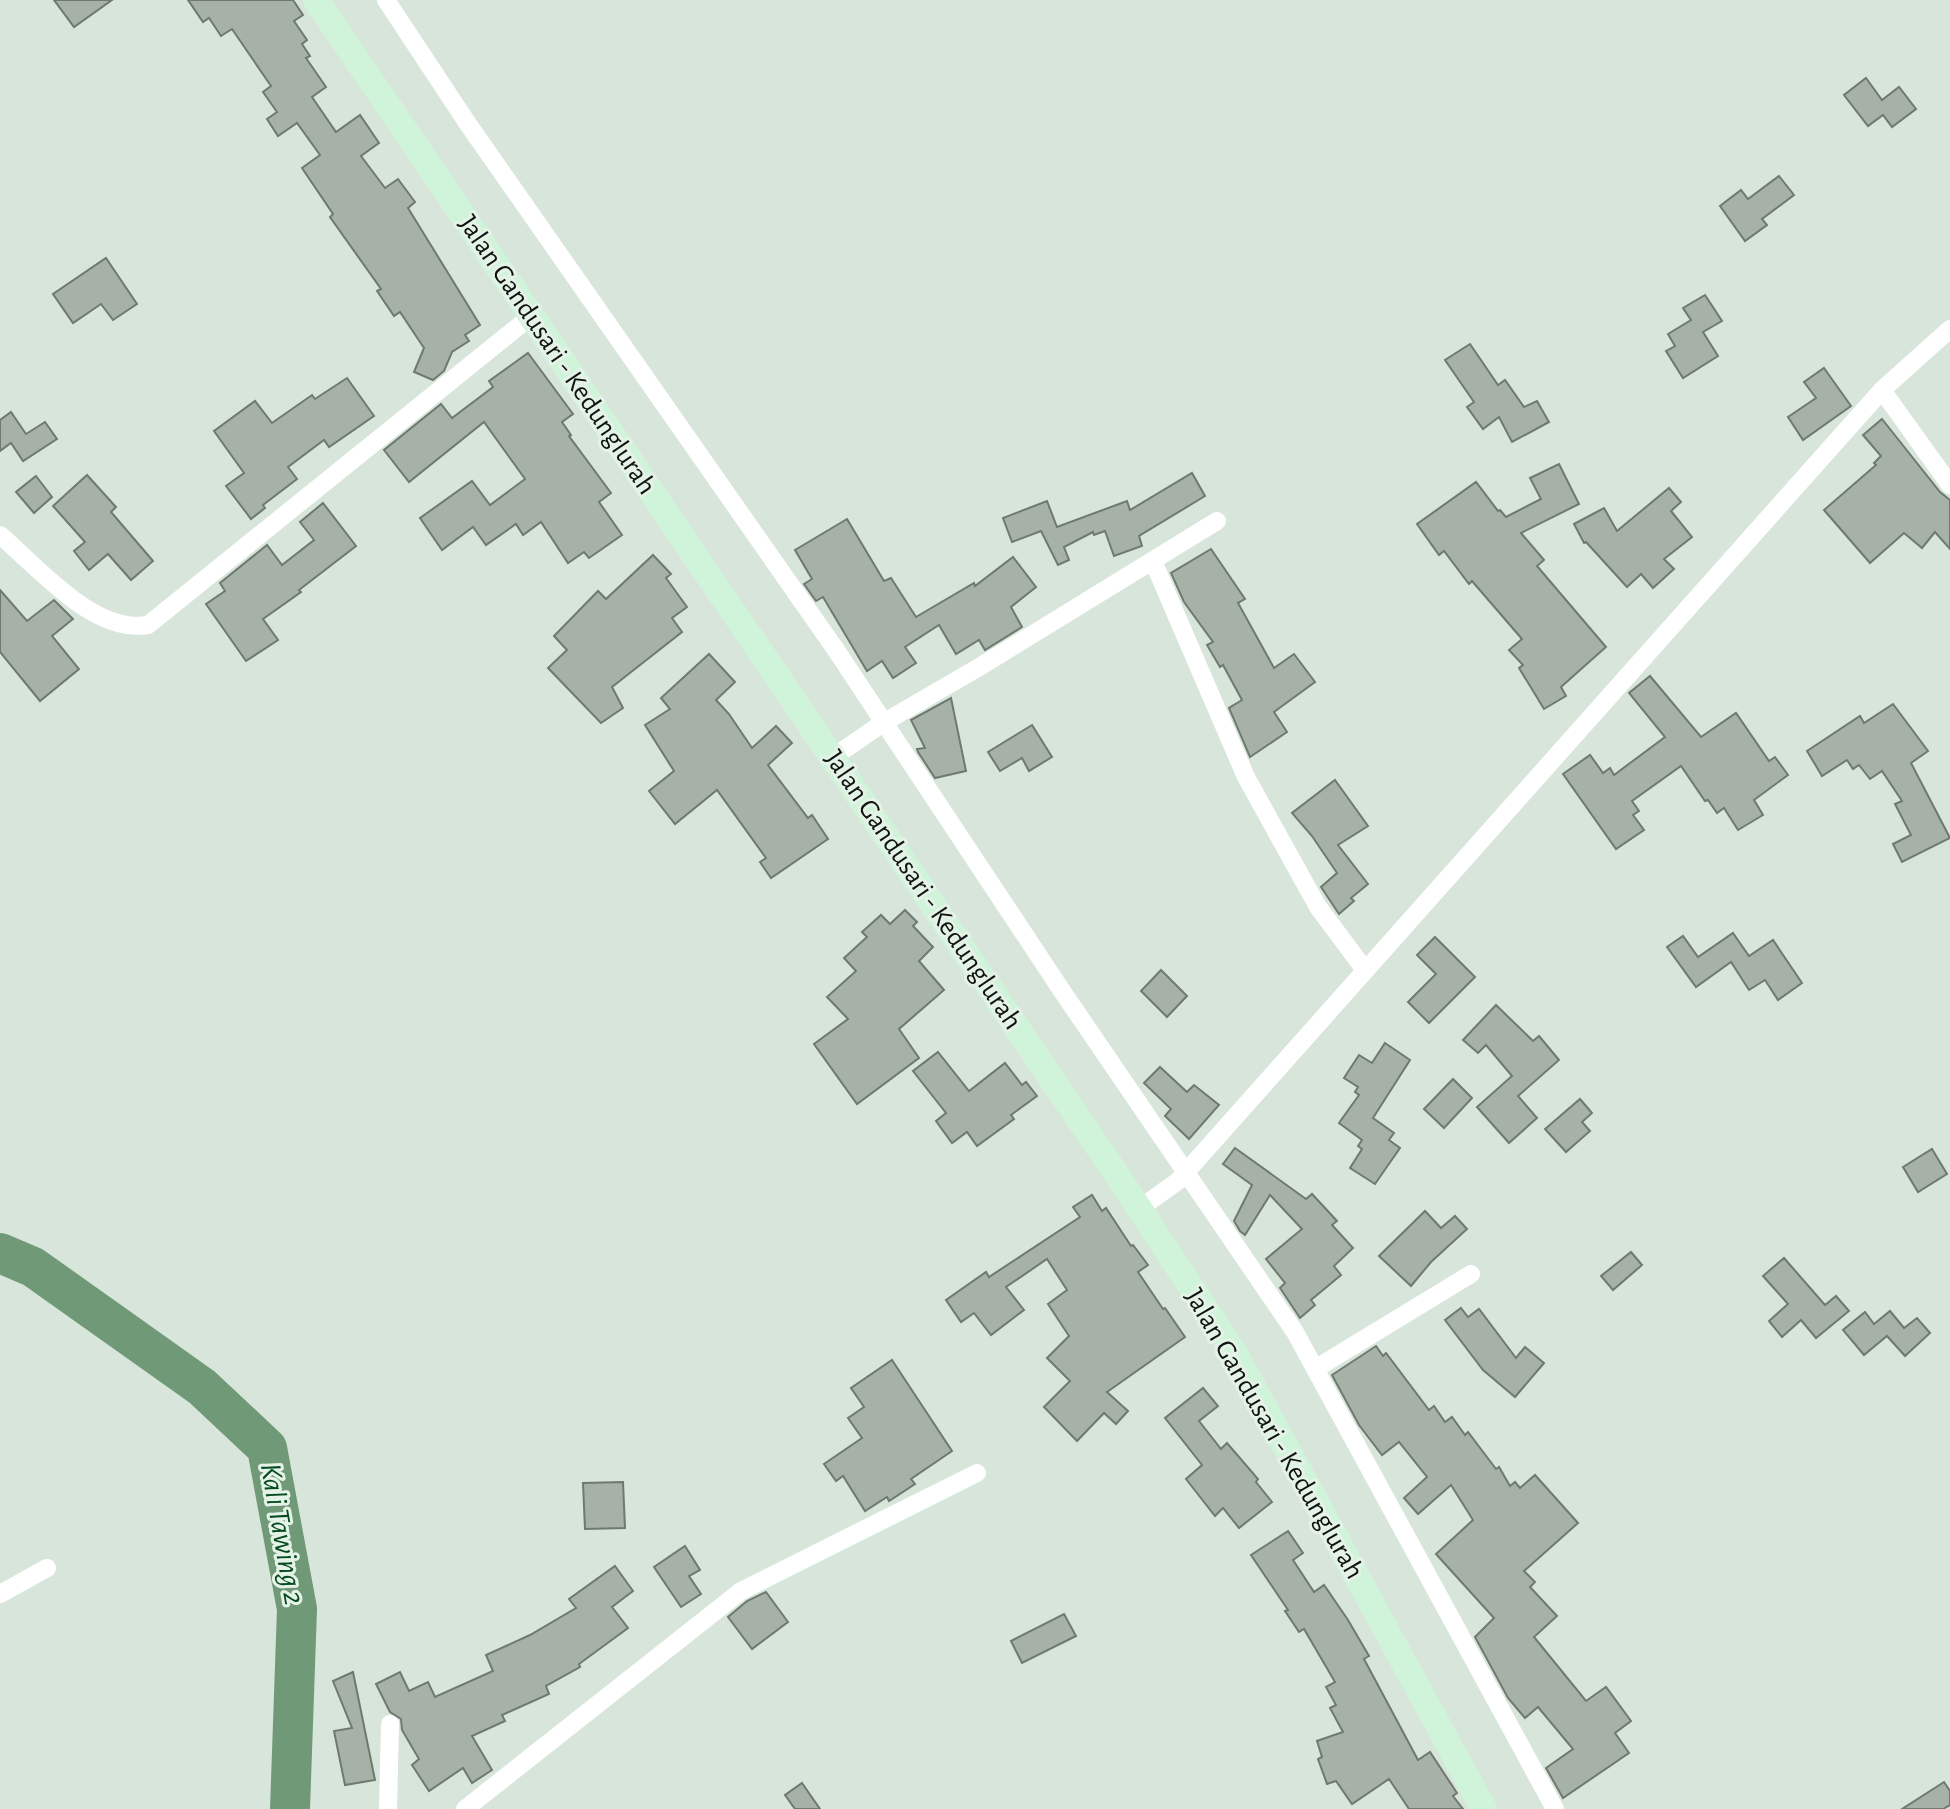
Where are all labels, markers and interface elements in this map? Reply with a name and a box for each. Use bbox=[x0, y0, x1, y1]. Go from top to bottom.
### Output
street label: Jalan Gandusari - Kedunglurah bbox=[453, 210, 661, 500]
street label: Jalan Gandusari - Kedunglurah bbox=[819, 745, 1027, 1035]
street label: Jalan Gandusari - Kedunglurah bbox=[1179, 1284, 1369, 1584]
water label: Kali Tawing 2 bbox=[255, 1461, 309, 1607]

